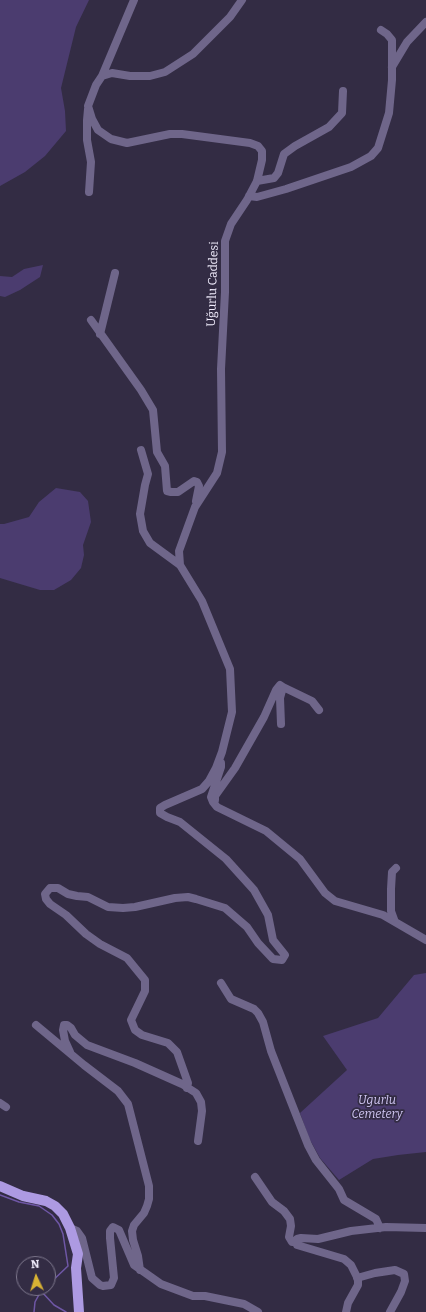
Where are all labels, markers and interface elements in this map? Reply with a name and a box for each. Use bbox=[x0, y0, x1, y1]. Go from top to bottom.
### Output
street label: Uğurlu Caddesi bbox=[204, 241, 222, 327]
park label: Ugurlu Cemetery bbox=[351, 1094, 403, 1122]
north arrow bbox=[16, 1256, 56, 1296]
text: N bbox=[31, 1258, 40, 1271]

